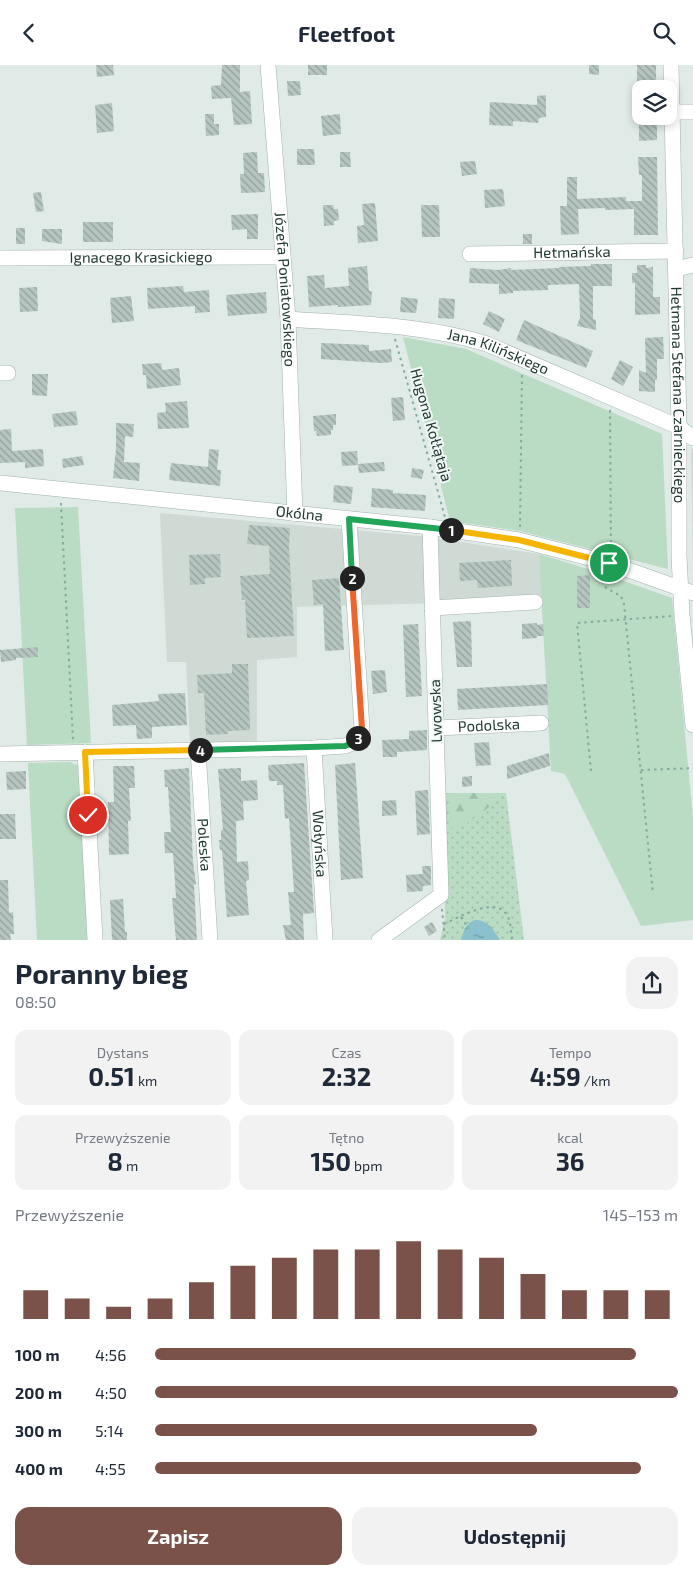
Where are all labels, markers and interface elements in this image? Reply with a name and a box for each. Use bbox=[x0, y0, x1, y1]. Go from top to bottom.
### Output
icon: back bbox=[15, 19, 43, 47]
icon: search bbox=[650, 19, 678, 47]
text: Fleetfoot bbox=[298, 20, 395, 46]
map controls bbox=[632, 80, 677, 125]
button: layers bbox=[632, 80, 677, 125]
street label: Józefa Poniatowskiego bbox=[272, 211, 300, 367]
street label: Hetmańska bbox=[533, 242, 611, 261]
street label: Ignacego Krasickiego bbox=[70, 247, 212, 266]
street label: Hetmana Stefana Czarnieckiego bbox=[668, 286, 689, 503]
street label: Jana Kilińskiego bbox=[446, 324, 552, 378]
street label: Hugona Kołłątaja bbox=[406, 366, 457, 484]
street label: Okólna bbox=[275, 501, 324, 524]
pin: 1 bbox=[438, 517, 464, 543]
text: 1 bbox=[448, 522, 455, 539]
pin bbox=[588, 542, 630, 584]
icon: arrive bbox=[595, 549, 623, 577]
pin: 2 bbox=[340, 565, 364, 591]
text: 2 bbox=[348, 570, 357, 587]
street label: Lwowska bbox=[425, 679, 445, 743]
street label: Podolska bbox=[457, 714, 520, 735]
pin: 3 bbox=[346, 725, 370, 751]
text: 3 bbox=[355, 730, 362, 747]
pin: 4 bbox=[188, 737, 212, 763]
text: 4 bbox=[196, 742, 205, 759]
pin bbox=[67, 794, 109, 836]
icon: check bbox=[74, 801, 102, 829]
street label: Wołyńska bbox=[310, 810, 331, 878]
street label: Poleska bbox=[194, 818, 216, 872]
text: Poranny bieg bbox=[15, 956, 188, 990]
button: share bbox=[626, 957, 678, 1009]
text: 08:50 bbox=[15, 992, 56, 1011]
text: Dystans bbox=[97, 1044, 149, 1061]
text: Czas bbox=[332, 1044, 361, 1061]
text: Tempo bbox=[549, 1044, 591, 1061]
text: 0.51 bbox=[88, 1061, 135, 1091]
text: 2:32 bbox=[322, 1061, 371, 1091]
text: 4:59 bbox=[530, 1061, 581, 1091]
text: km bbox=[135, 1072, 157, 1089]
text: /km bbox=[581, 1072, 610, 1089]
text: Przewyższenie bbox=[75, 1129, 171, 1146]
text: Tętno bbox=[329, 1129, 364, 1146]
text: kcal bbox=[557, 1129, 583, 1146]
text: 8 bbox=[107, 1146, 123, 1176]
text: 150 bbox=[311, 1146, 351, 1176]
text: 36 bbox=[556, 1146, 585, 1176]
text: m bbox=[123, 1157, 138, 1174]
text: bpm bbox=[351, 1157, 382, 1174]
text: Przewyższenie bbox=[15, 1205, 124, 1224]
text: 145–153 m bbox=[603, 1205, 678, 1224]
text: 100 m bbox=[15, 1345, 60, 1364]
text: 4:56 bbox=[95, 1345, 126, 1364]
text: 200 m bbox=[15, 1383, 62, 1402]
text: 4:50 bbox=[95, 1383, 127, 1402]
text: 300 m bbox=[15, 1421, 62, 1440]
text: 5:14 bbox=[95, 1421, 124, 1440]
text: 400 m bbox=[15, 1459, 63, 1478]
text: 4:55 bbox=[95, 1459, 126, 1478]
button: Zapisz bbox=[15, 1507, 342, 1565]
button: Udostępnij bbox=[352, 1507, 678, 1565]

